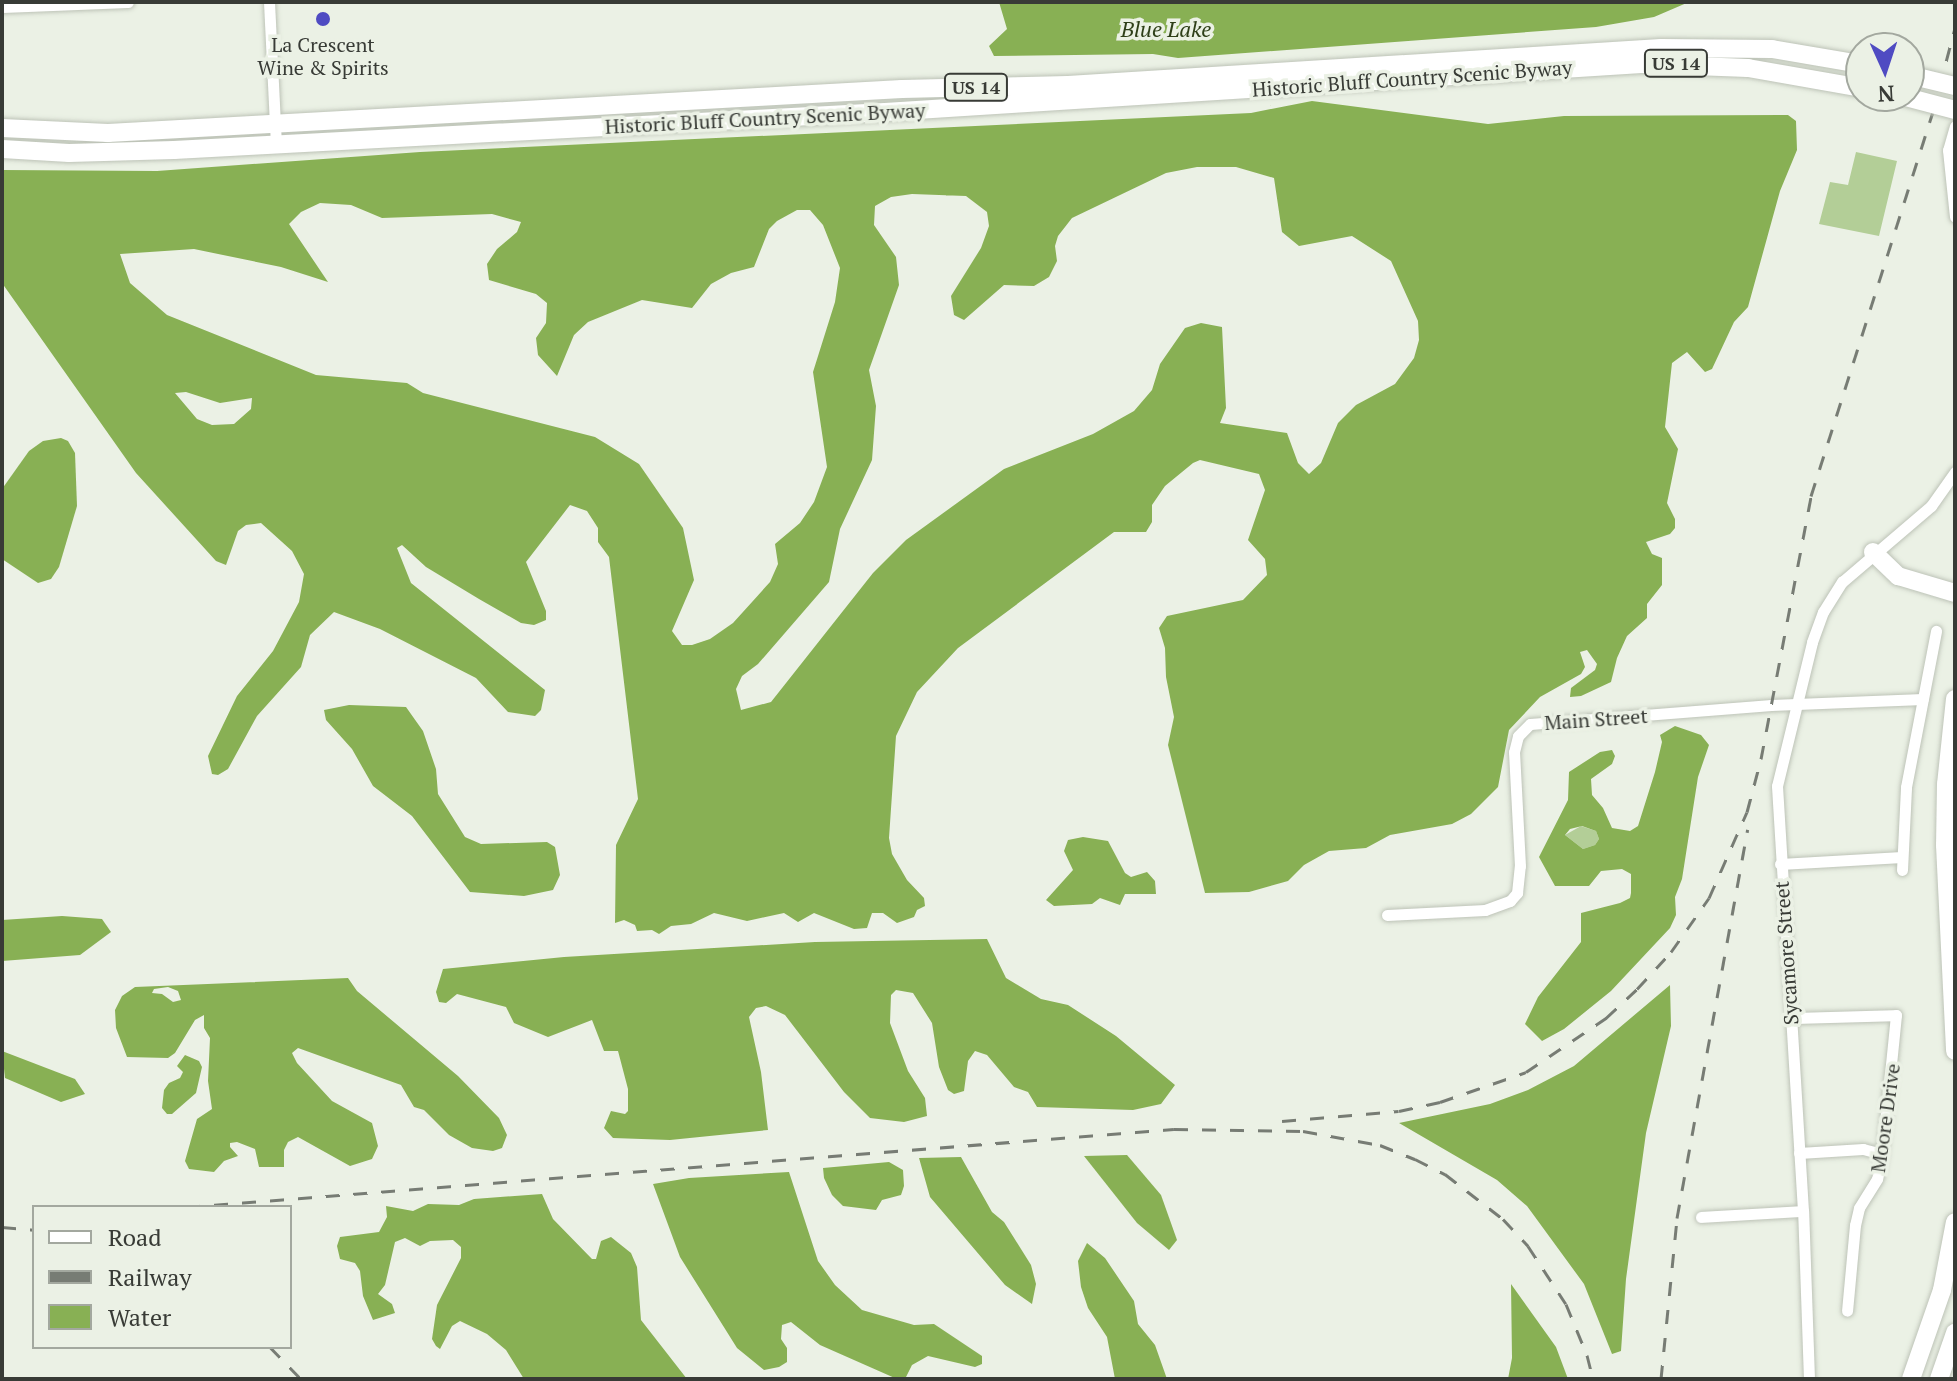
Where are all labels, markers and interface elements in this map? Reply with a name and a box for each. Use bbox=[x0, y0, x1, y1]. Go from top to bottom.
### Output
marker: La Crescent Wine & Spirits bbox=[314, 10, 332, 28]
water label: Blue Lake bbox=[1121, 16, 1211, 42]
place label: La Crescent Wine & Spirits bbox=[257, 32, 389, 79]
north arrow bbox=[1845, 32, 1925, 112]
road number: US 14 bbox=[1642, 49, 1710, 77]
street label: Historic Bluff Country Scenic Byway bbox=[1251, 55, 1573, 101]
road number: US 14 bbox=[942, 73, 1010, 101]
text: N bbox=[1877, 80, 1895, 109]
street label: Historic Bluff Country Scenic Byway bbox=[604, 98, 926, 138]
street label: Main Street bbox=[1544, 703, 1648, 735]
street label: Sycamore Street bbox=[1769, 880, 1803, 1026]
street label: Moore Drive bbox=[1865, 1062, 1905, 1174]
legend bbox=[32, 1205, 292, 1349]
text: Road bbox=[108, 1221, 162, 1253]
text: Railway bbox=[108, 1261, 192, 1293]
text: Water bbox=[108, 1301, 171, 1333]

